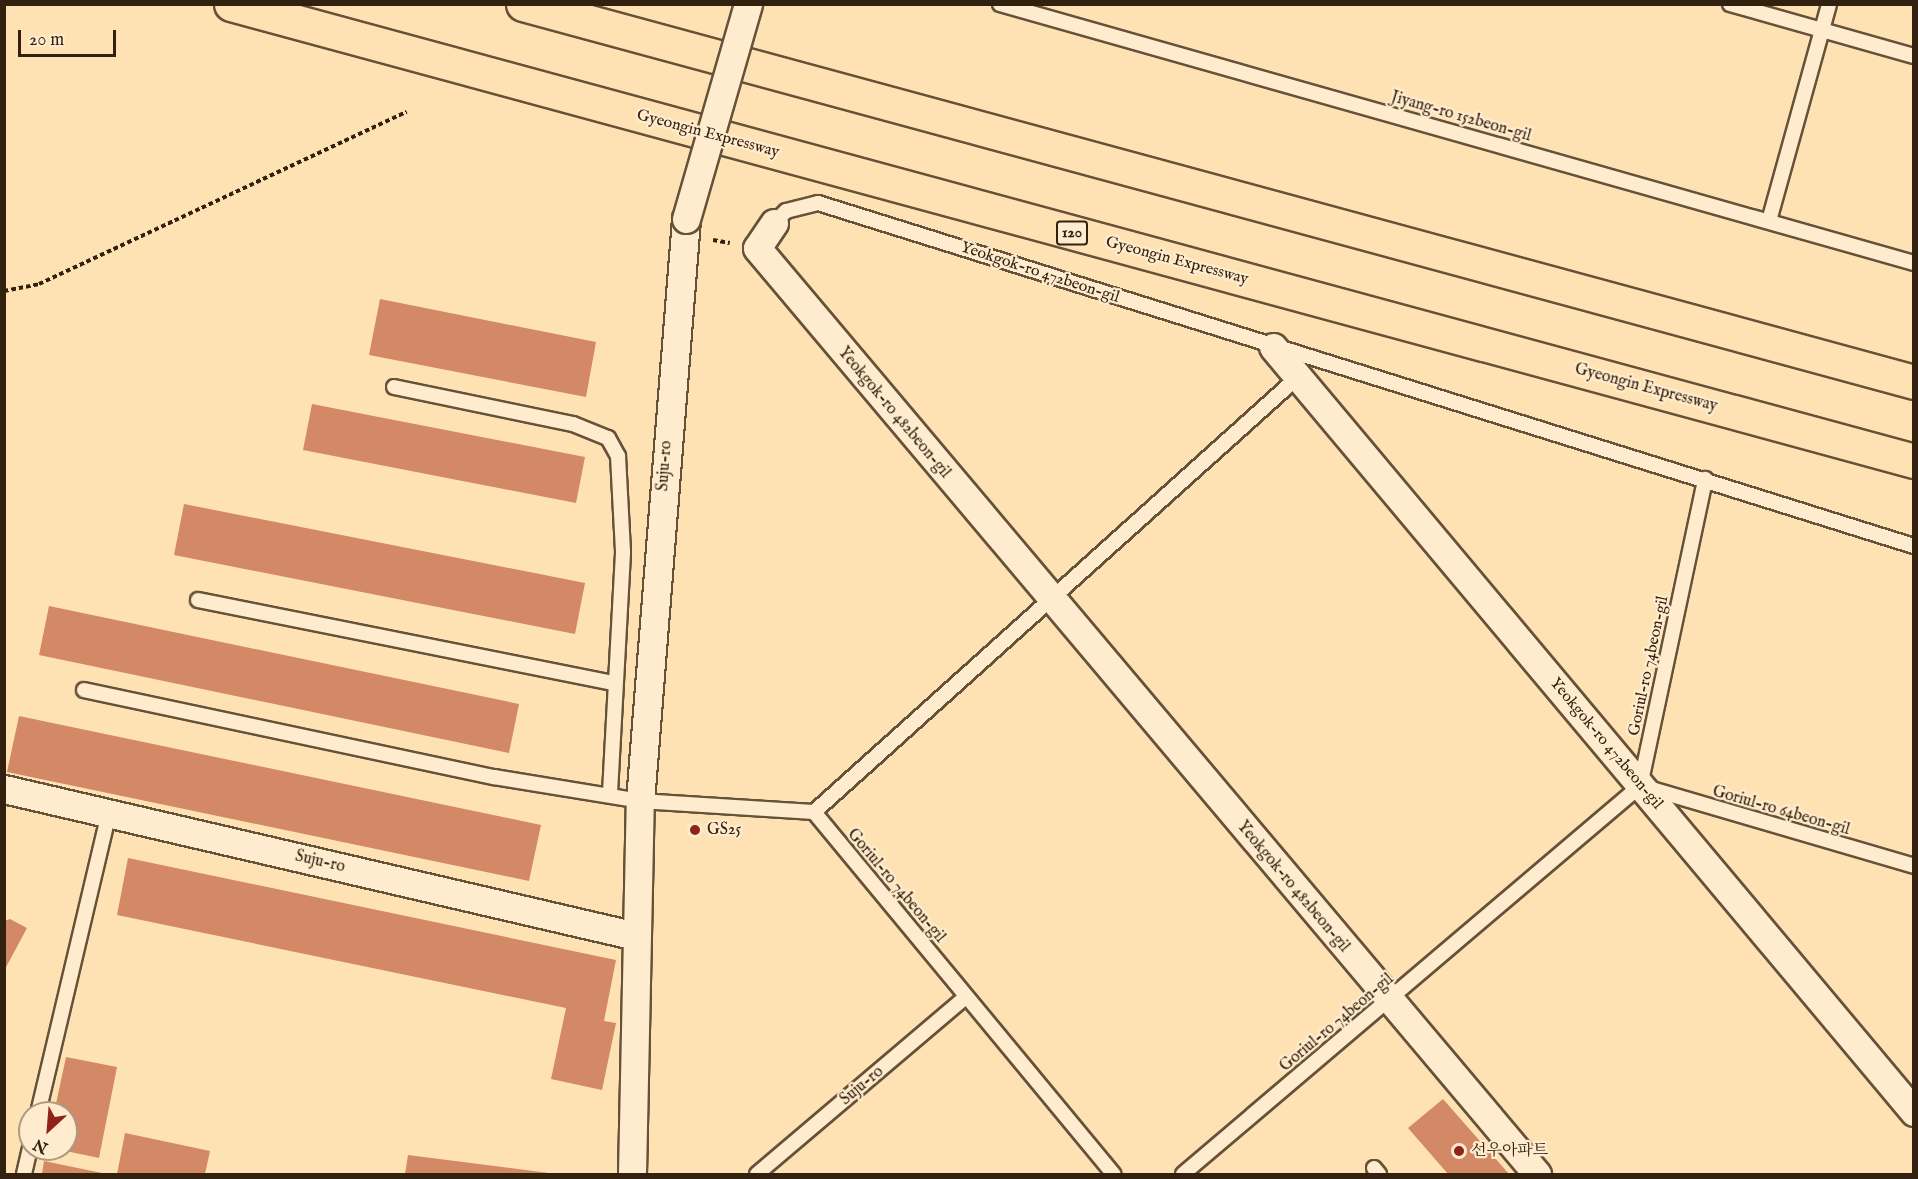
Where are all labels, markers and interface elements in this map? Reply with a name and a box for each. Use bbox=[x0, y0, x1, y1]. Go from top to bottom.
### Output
scale bar bbox=[21, 18, 118, 56]
text: 20 m bbox=[29, 29, 64, 52]
street label: Jiyang-ro 152beon-gil bbox=[1389, 88, 1533, 146]
street label: Gyeongin Expressway bbox=[635, 106, 781, 162]
road number: 120 bbox=[1056, 221, 1088, 245]
street label: Gyeongin Expressway bbox=[1104, 233, 1250, 289]
street label: Yeokgok-ro 472beon-gil bbox=[958, 238, 1122, 308]
street label: Yeokgok-ro 482beon-gil bbox=[834, 344, 954, 482]
street label: Gyeongin Expressway bbox=[1573, 360, 1719, 416]
street label: Suju-ro bbox=[654, 440, 676, 492]
street label: Goriul-ro 74beon-gil bbox=[1625, 594, 1673, 738]
street label: Yeokgok-ro 472beon-gil bbox=[1545, 674, 1667, 814]
street label: Goriul-ro 64beon-gil bbox=[1710, 782, 1852, 840]
street label: Yeokgok-ro 482beon-gil bbox=[1233, 818, 1353, 956]
place label: GS25 bbox=[707, 820, 741, 840]
marker: GS25 bbox=[688, 823, 702, 837]
street label: Goriul-ro 74beon-gil bbox=[843, 825, 949, 947]
street label: Suju-ro bbox=[293, 847, 347, 877]
street label: Goriul-ro 74beon-gil bbox=[1276, 970, 1398, 1076]
street label: Suju-ro bbox=[836, 1062, 888, 1110]
north arrow bbox=[18, 1101, 78, 1161]
text: N bbox=[30, 1133, 52, 1157]
place label: 선우아파트 bbox=[1471, 1141, 1548, 1161]
marker: 선우아파트 bbox=[1452, 1144, 1466, 1158]

